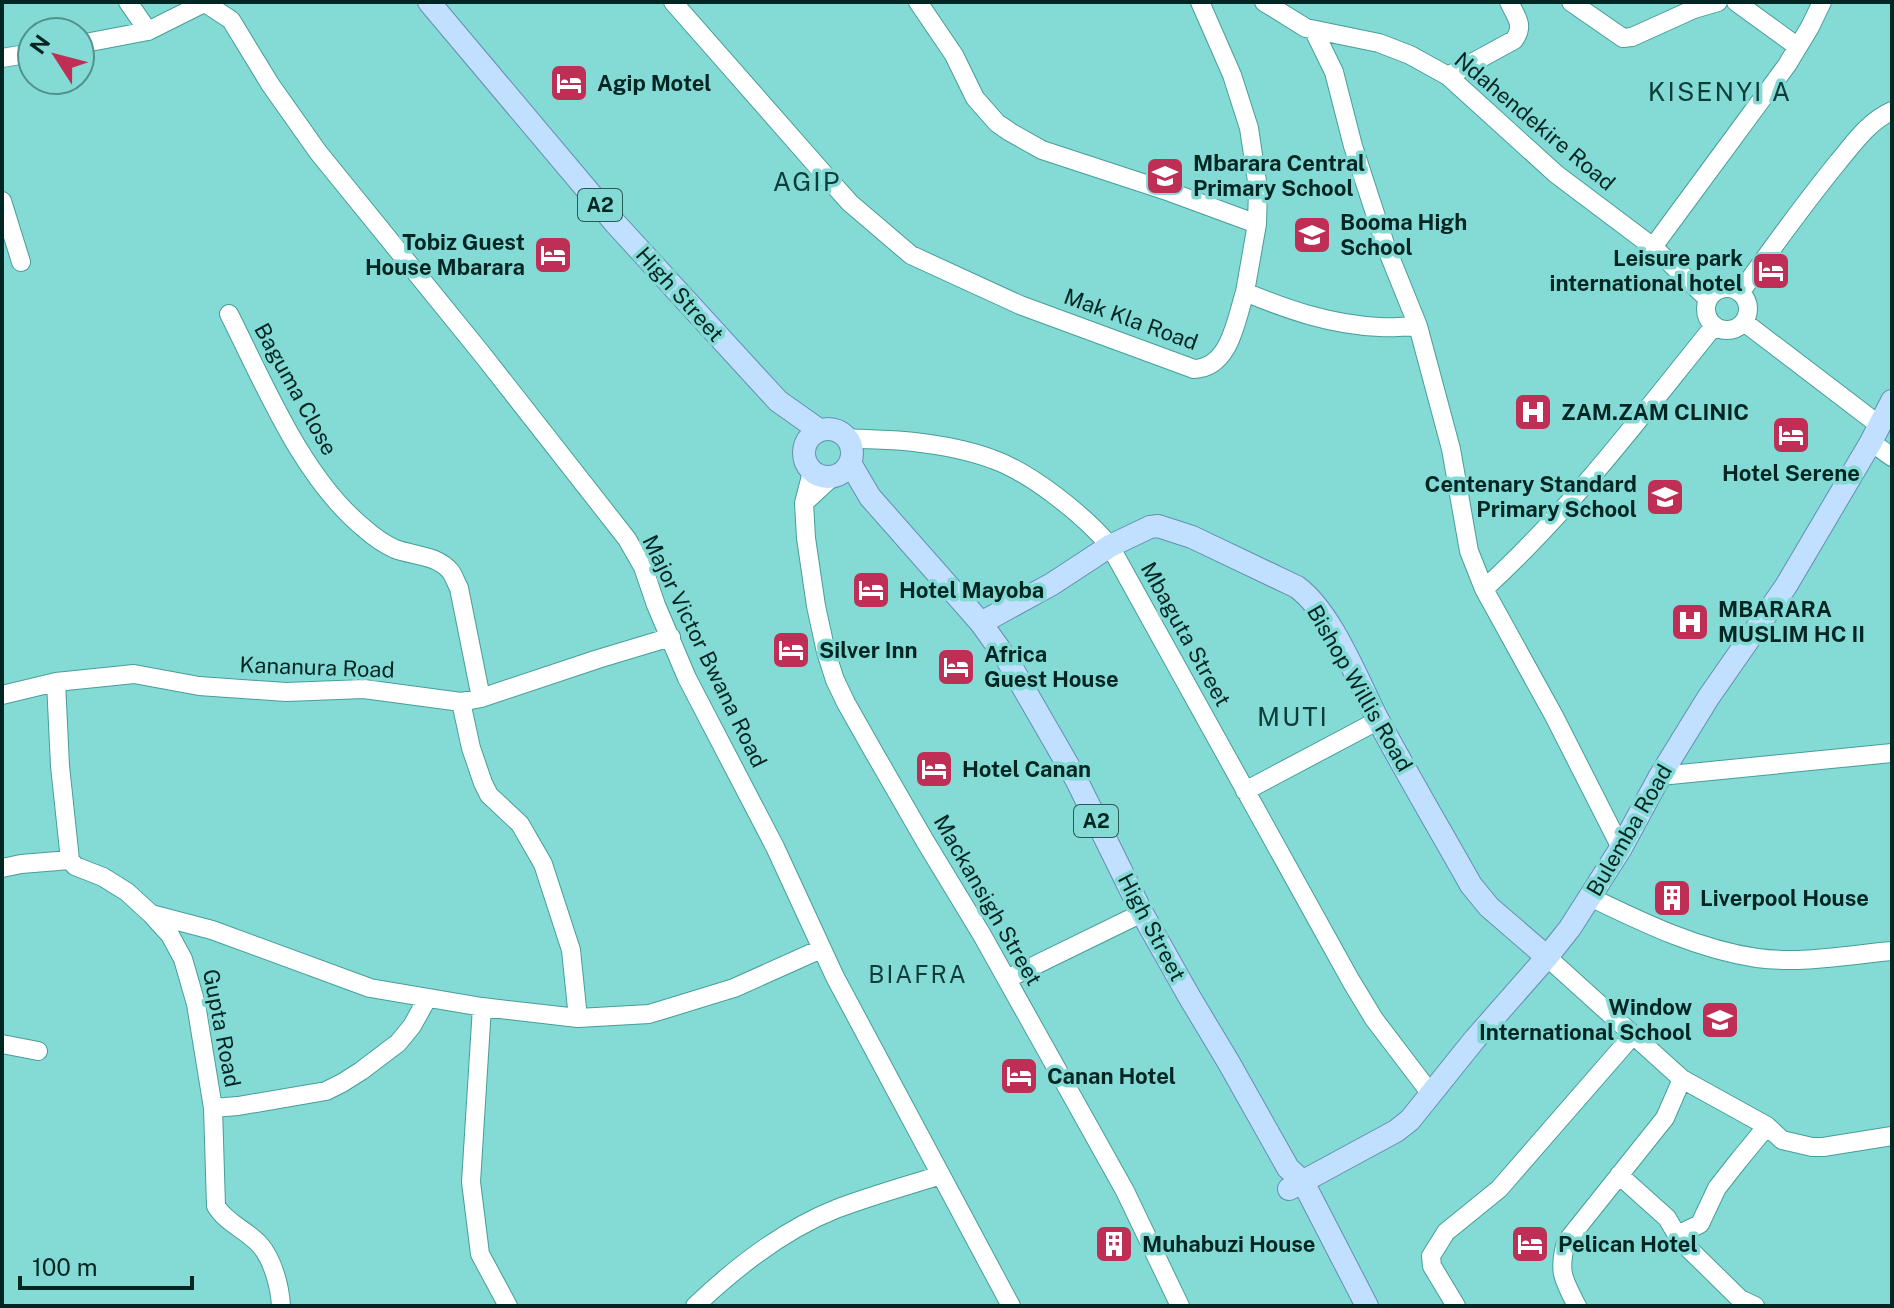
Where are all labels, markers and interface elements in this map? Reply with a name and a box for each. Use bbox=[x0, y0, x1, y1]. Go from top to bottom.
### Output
north arrow bbox=[16, 16, 96, 96]
text: N bbox=[24, 30, 55, 59]
street label: Ndahendekire Road bbox=[1450, 46, 1620, 196]
hotel icon: Agip Motel bbox=[548, 62, 590, 104]
place label: Agip Motel bbox=[597, 70, 712, 96]
district label: KISENYI A bbox=[1648, 76, 1792, 107]
place label: Mbarara Central Primary School bbox=[1193, 150, 1365, 201]
school or university icon: Mbarara Central Primary School bbox=[1144, 155, 1186, 197]
district label: AGIP bbox=[773, 166, 841, 197]
road number: A2 bbox=[578, 189, 622, 221]
place label: Booma High School bbox=[1340, 209, 1467, 260]
school or university icon: Booma High School bbox=[1291, 214, 1333, 256]
place label: Tobiz Guest House Mbarara bbox=[365, 229, 525, 280]
hotel icon: Tobiz Guest House Mbarara bbox=[532, 234, 574, 276]
street label: High Street bbox=[631, 241, 729, 347]
place label: Leisure park international hotel bbox=[1549, 245, 1743, 296]
hotel icon: Leisure park international hotel bbox=[1750, 250, 1792, 292]
street label: Mak Kla Road bbox=[1061, 283, 1201, 355]
street label: Baguma Close bbox=[249, 318, 343, 460]
hospital icon: ZAM.ZAM CLINIC bbox=[1512, 391, 1554, 433]
place label: ZAM.ZAM CLINIC bbox=[1561, 399, 1749, 425]
hotel icon: Hotel Serene bbox=[1770, 414, 1812, 456]
place label: Hotel Serene bbox=[1722, 460, 1860, 486]
place label: Centenary Standard Primary School bbox=[1425, 471, 1637, 522]
school or university icon: Centenary Standard Primary School bbox=[1644, 476, 1686, 518]
street label: Major Victor Bwana Road bbox=[637, 530, 773, 772]
street label: Mbaguta Street bbox=[1136, 557, 1236, 711]
hotel icon: Hotel Mayoba bbox=[850, 569, 892, 611]
place label: Hotel Mayoba bbox=[899, 577, 1044, 603]
place label: MBARARA MUSLIM HC II bbox=[1718, 596, 1865, 647]
street label: Bishop Willis Road bbox=[1302, 600, 1418, 776]
hospital icon: MBARARA MUSLIM HC II bbox=[1669, 601, 1711, 643]
hotel icon: Silver Inn bbox=[770, 629, 812, 671]
place label: Silver Inn bbox=[819, 637, 918, 663]
place label: Africa Guest House bbox=[984, 641, 1119, 692]
hotel icon: Africa Guest House bbox=[935, 646, 977, 688]
street label: Kananura Road bbox=[239, 651, 395, 683]
district label: MUTI bbox=[1257, 701, 1329, 732]
hotel icon: Hotel Canan bbox=[913, 748, 955, 790]
place label: Hotel Canan bbox=[962, 756, 1091, 782]
street label: Bulemba Road bbox=[1581, 759, 1677, 901]
road number: A2 bbox=[1074, 805, 1118, 837]
street label: Mackansigh Street bbox=[929, 810, 1047, 990]
street label: High Street bbox=[1113, 869, 1191, 985]
building icon: Liverpool House bbox=[1651, 877, 1693, 919]
place label: Liverpool House bbox=[1700, 885, 1869, 911]
district label: BIAFRA bbox=[868, 960, 968, 988]
street label: Gupta Road bbox=[198, 967, 246, 1089]
place label: Window International School bbox=[1479, 994, 1693, 1045]
school or university icon: Window International School bbox=[1699, 999, 1741, 1041]
hotel icon: Canan Hotel bbox=[998, 1055, 1040, 1097]
place label: Canan Hotel bbox=[1047, 1063, 1176, 1089]
building icon: Muhabuzi House bbox=[1093, 1223, 1135, 1265]
hotel icon: Pelican Hotel bbox=[1509, 1223, 1551, 1265]
place label: Muhabuzi House bbox=[1142, 1231, 1316, 1257]
place label: Pelican Hotel bbox=[1558, 1231, 1698, 1257]
scale bar bbox=[20, 1240, 192, 1290]
text: 100 m bbox=[32, 1253, 98, 1281]

